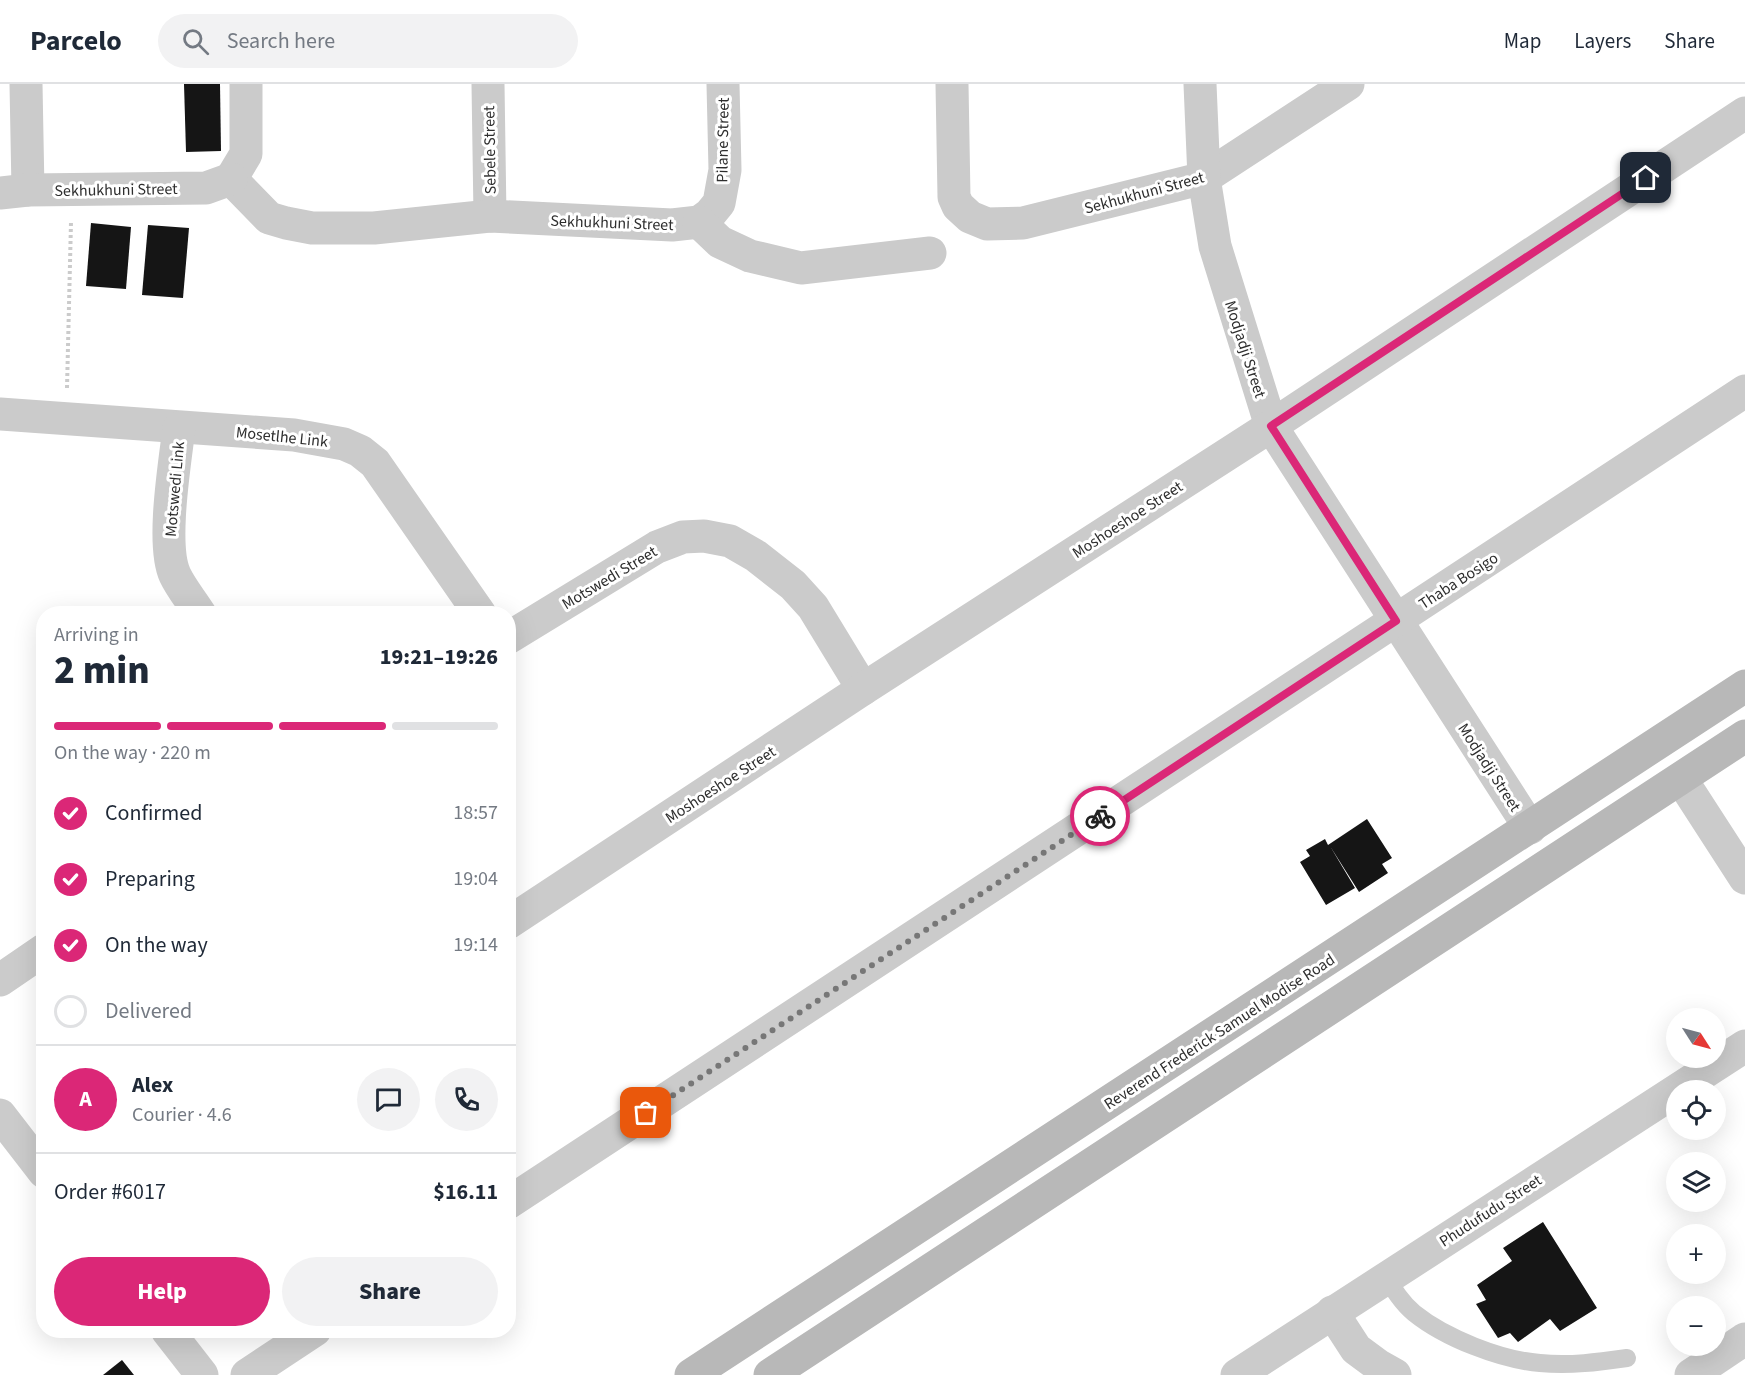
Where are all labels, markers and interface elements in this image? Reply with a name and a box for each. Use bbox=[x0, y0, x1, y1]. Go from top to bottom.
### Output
search box bbox=[158, 14, 578, 68]
text: Parcelo bbox=[30, 21, 122, 61]
icon: search bbox=[179, 25, 212, 58]
text: Search here bbox=[227, 25, 335, 57]
text: Map bbox=[1504, 26, 1541, 56]
text: Layers bbox=[1574, 26, 1631, 56]
text: Share bbox=[1664, 26, 1715, 56]
street label: Pilane Street bbox=[711, 97, 735, 183]
street label: Sebele Street bbox=[478, 105, 502, 194]
pin bbox=[1620, 152, 1671, 203]
icon: home bbox=[1629, 161, 1662, 194]
street label: Sekhukhuni Street bbox=[1082, 166, 1207, 220]
street label: Sekhukhuni Street bbox=[54, 178, 178, 202]
street label: Sekhukhuni Street bbox=[550, 210, 674, 236]
street label: Modjadji Street bbox=[1219, 298, 1271, 401]
street label: Mosetlhe Link bbox=[235, 421, 329, 453]
street label: Motswedi Link bbox=[160, 440, 190, 538]
street label: Moshoeshoe Street bbox=[1068, 476, 1188, 564]
street label: Motswedi Street bbox=[558, 540, 662, 615]
street label: Thaba Bosigo bbox=[1415, 547, 1502, 615]
text: Arriving in bbox=[54, 621, 139, 649]
text: 19:21–19:26 bbox=[380, 641, 498, 673]
text: 2 min bbox=[54, 643, 150, 699]
street label: Modjadji Street bbox=[1452, 719, 1526, 816]
text: On the way · 220 m bbox=[54, 739, 211, 767]
street label: Moshoeshoe Street bbox=[661, 741, 781, 829]
courier bbox=[1070, 786, 1130, 846]
icon: check bbox=[54, 797, 87, 830]
text: Confirmed bbox=[105, 797, 202, 829]
text: 18:57 bbox=[453, 799, 498, 827]
icon: bike bbox=[1084, 800, 1117, 833]
icon: check bbox=[54, 863, 87, 896]
text: Preparing bbox=[105, 863, 195, 895]
text: 19:04 bbox=[453, 865, 498, 893]
icon: check bbox=[54, 929, 87, 962]
text: On the way bbox=[105, 929, 208, 961]
text: 19:14 bbox=[453, 931, 498, 959]
street label: Reverend Frederick Samuel Modise Road bbox=[1100, 949, 1339, 1115]
text: Delivered bbox=[105, 995, 192, 1027]
north arrow bbox=[1666, 1008, 1726, 1068]
map controls bbox=[1666, 1008, 1726, 1356]
button: chat bbox=[357, 1068, 420, 1131]
button: phone bbox=[435, 1068, 498, 1131]
text: Alex bbox=[132, 1069, 173, 1101]
button: locate bbox=[1666, 1080, 1726, 1140]
text: A bbox=[79, 1083, 92, 1115]
pin bbox=[620, 1087, 671, 1138]
icon: bag bbox=[629, 1096, 662, 1129]
text: Courier · 4.6 bbox=[132, 1101, 232, 1129]
button: layers bbox=[1666, 1152, 1726, 1212]
street label: Phudufudu Street bbox=[1435, 1169, 1547, 1252]
text: Order #6017 bbox=[54, 1176, 166, 1208]
text: $16.11 bbox=[433, 1176, 498, 1208]
button: + bbox=[1666, 1224, 1726, 1284]
button: Help bbox=[54, 1257, 270, 1326]
button: Share bbox=[282, 1257, 498, 1326]
button: − bbox=[1666, 1296, 1726, 1356]

